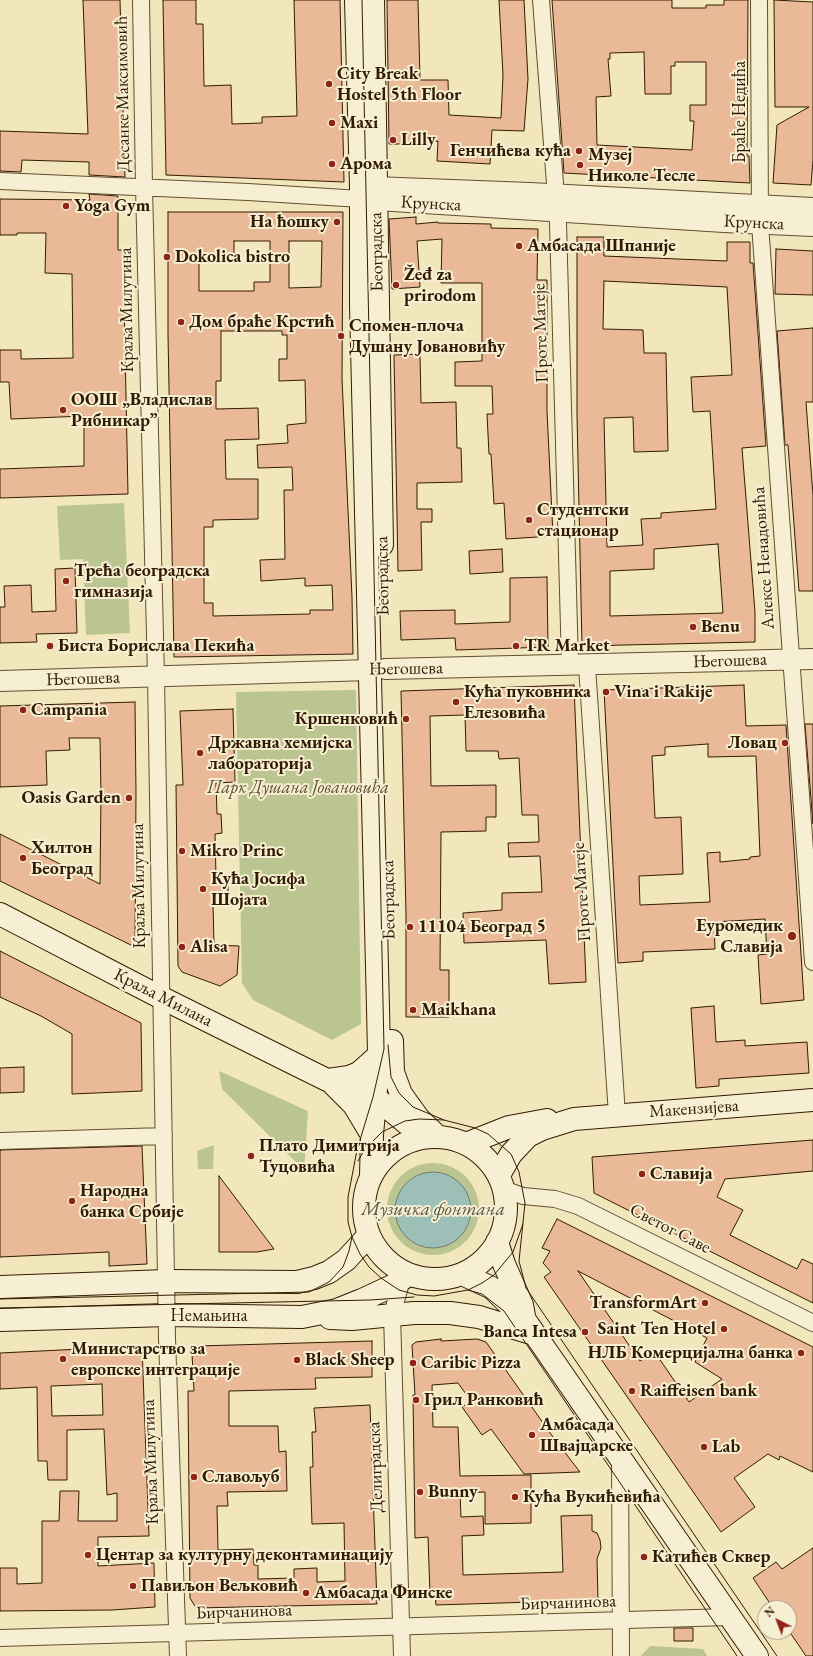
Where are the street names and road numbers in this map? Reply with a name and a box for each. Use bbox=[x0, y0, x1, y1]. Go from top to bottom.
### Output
street label: Десанке Максимовић bbox=[111, 16, 135, 172]
street label: Браће Недића bbox=[729, 61, 751, 163]
street label: Крунска bbox=[400, 192, 462, 216]
street label: Крунска bbox=[723, 211, 785, 235]
street label: Београдска bbox=[366, 212, 388, 292]
street label: Краља Милутина bbox=[115, 247, 139, 373]
street label: Проте Матеје bbox=[528, 283, 554, 383]
street label: Алексе Ненадовића bbox=[748, 486, 780, 630]
street label: Београдска bbox=[372, 536, 394, 616]
street label: Његошева bbox=[693, 649, 767, 673]
street label: Његошева bbox=[369, 658, 443, 680]
street label: Његошева bbox=[46, 667, 120, 691]
street label: Краља Милутина bbox=[127, 823, 151, 949]
street label: Проте Матеје bbox=[568, 842, 596, 942]
street label: Београдска bbox=[378, 860, 400, 940]
street label: Краља Милана bbox=[110, 964, 216, 1032]
street label: Макензијева bbox=[648, 1095, 740, 1123]
street label: Светог Саве bbox=[626, 1199, 714, 1259]
street label: Немањина bbox=[170, 1305, 248, 1327]
street label: Краља Милутина bbox=[138, 1399, 164, 1525]
street label: Делиградска bbox=[364, 1421, 388, 1513]
street label: Бирчанинова bbox=[519, 1591, 617, 1615]
street label: Бирчанинова bbox=[195, 1600, 293, 1624]

